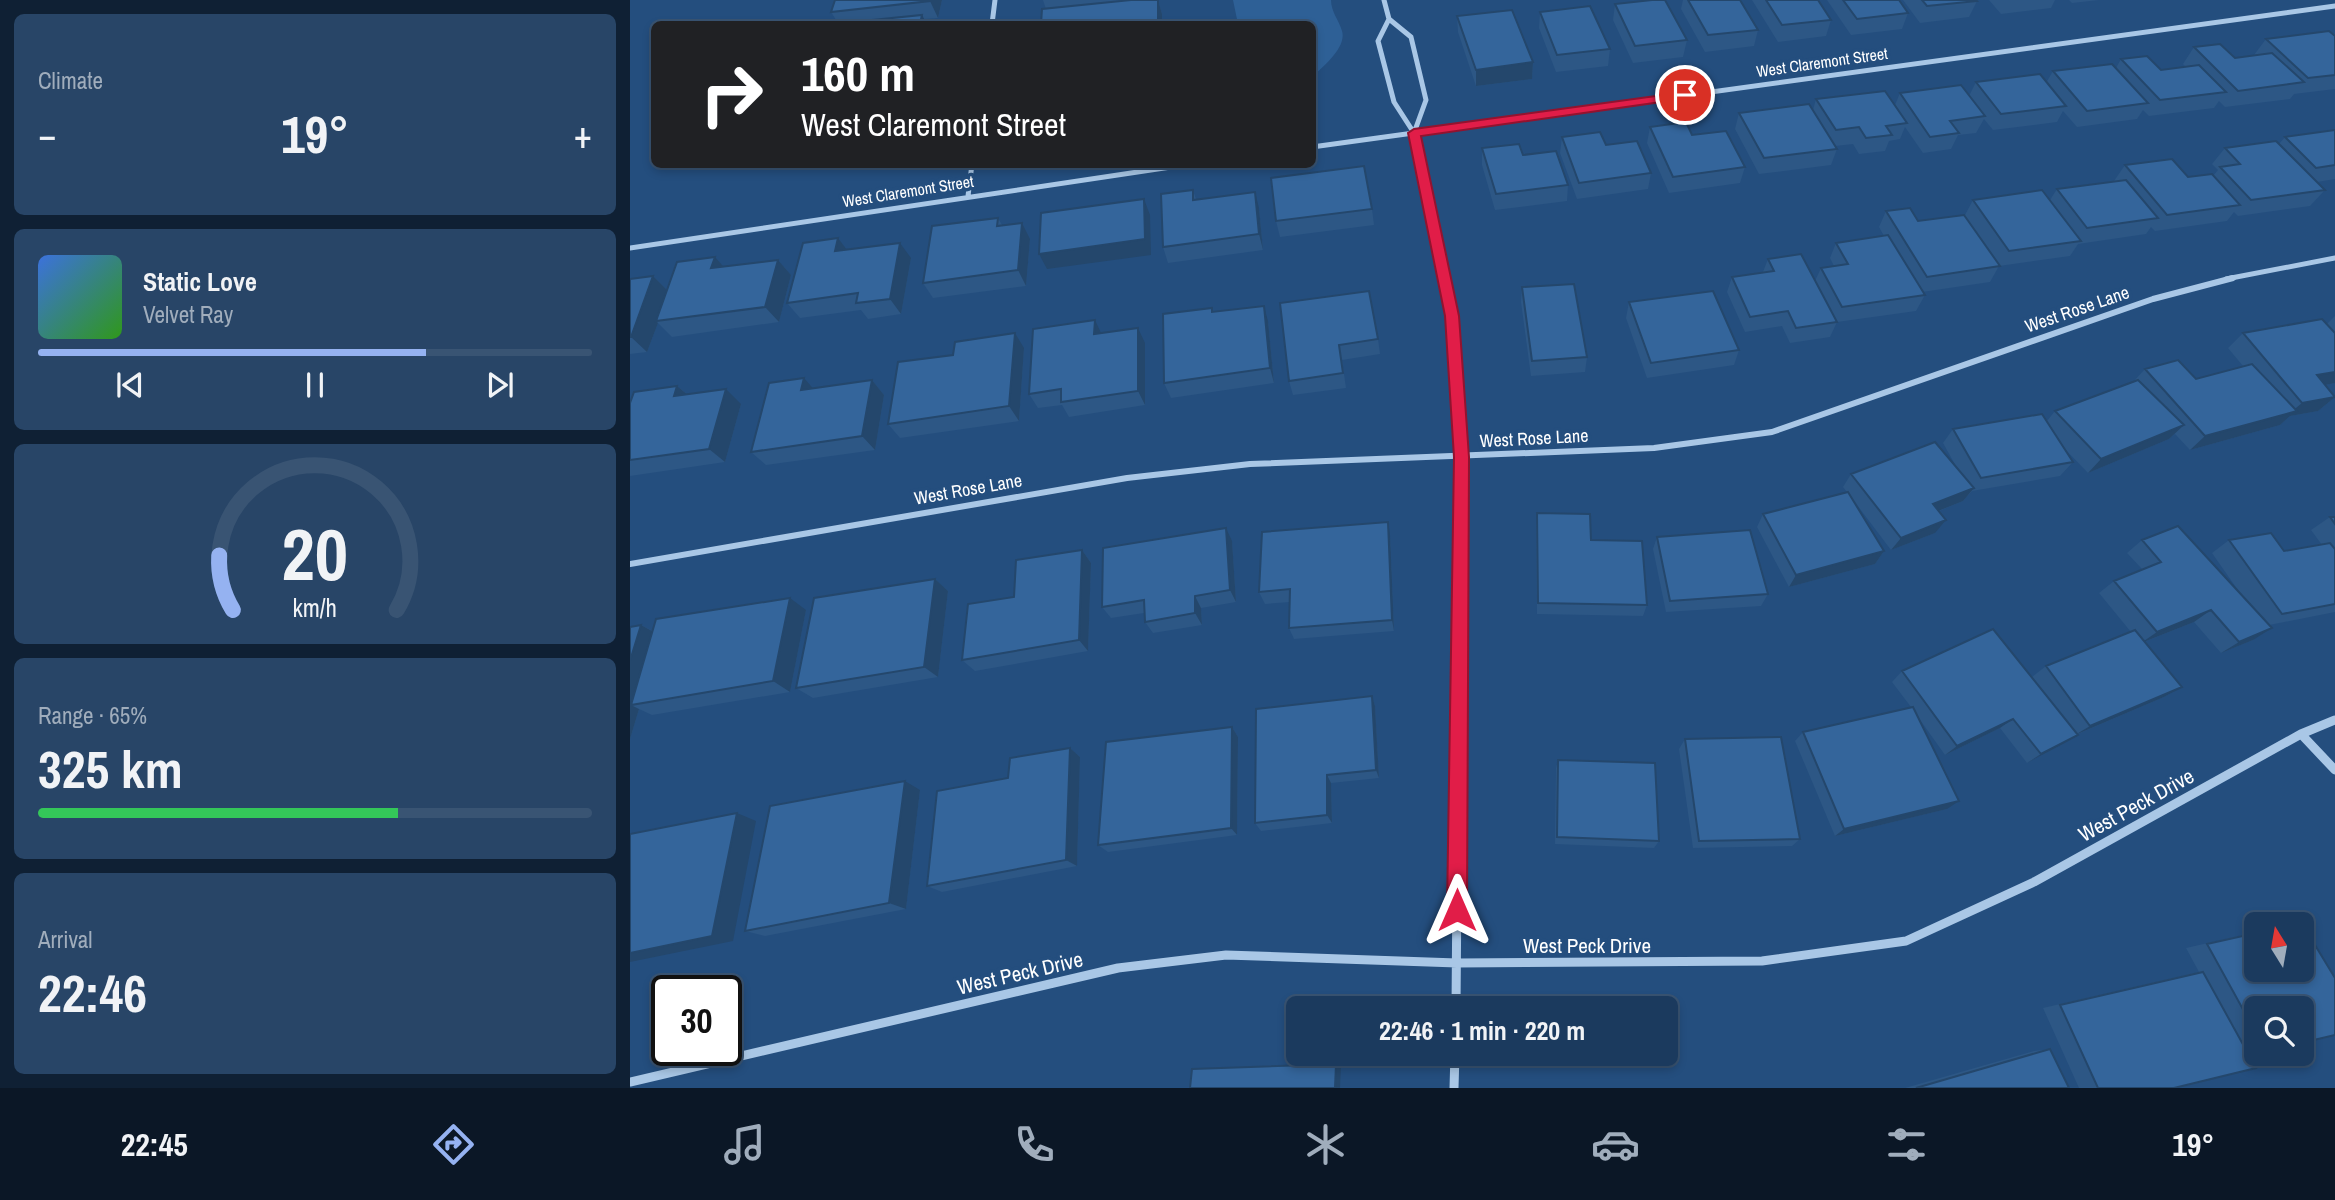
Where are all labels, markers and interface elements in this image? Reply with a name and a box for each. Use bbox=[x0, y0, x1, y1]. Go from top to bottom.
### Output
text: 160 m bbox=[801, 40, 915, 106]
street label: West Claremont Street bbox=[1755, 42, 1889, 82]
icon: right bbox=[686, 49, 777, 140]
text: Climate bbox=[38, 65, 103, 96]
pin bbox=[1655, 65, 1715, 125]
icon: arrive bbox=[1666, 76, 1704, 114]
text: 19° bbox=[281, 99, 349, 169]
text: West Claremont Street bbox=[801, 103, 1066, 146]
text: − bbox=[38, 109, 56, 160]
text: + bbox=[574, 109, 592, 160]
street label: West Claremont Street bbox=[841, 170, 975, 212]
text: Static Love bbox=[143, 264, 257, 299]
street label: West Rose Lane bbox=[2021, 279, 2133, 339]
text: Velvet Ray bbox=[143, 299, 233, 330]
icon: previous bbox=[111, 366, 149, 404]
icon: pause bbox=[296, 366, 334, 404]
icon: next bbox=[481, 366, 519, 404]
street label: West Rose Lane bbox=[1479, 423, 1589, 453]
street label: West Rose Lane bbox=[912, 467, 1024, 511]
text: 20 bbox=[282, 505, 348, 603]
text: km/h bbox=[293, 591, 337, 625]
text: Range · 65% bbox=[38, 700, 147, 731]
text: 325 km bbox=[38, 734, 183, 804]
street label: West Peck Drive bbox=[2073, 761, 2199, 849]
position arrow bbox=[1420, 873, 1494, 947]
north arrow bbox=[2244, 912, 2314, 982]
map controls bbox=[2244, 912, 2314, 1066]
text: Arrival bbox=[38, 924, 93, 955]
street label: West Peck Drive bbox=[1523, 931, 1651, 960]
street label: West Peck Drive bbox=[954, 944, 1086, 1002]
text: 22:46 bbox=[38, 958, 147, 1028]
speed limit sign: 30 bbox=[651, 975, 742, 1066]
button: search bbox=[2244, 996, 2314, 1066]
text: 22:46 · 1 min · 220 m bbox=[1379, 1013, 1585, 1048]
icon: directions bbox=[429, 1120, 478, 1169]
icon: music bbox=[720, 1120, 769, 1169]
icon: phone bbox=[1010, 1120, 1059, 1169]
icon: climate bbox=[1301, 1120, 1350, 1169]
icon: car bbox=[1591, 1120, 1640, 1169]
icon: filters bbox=[1882, 1120, 1931, 1169]
text: 22:45 bbox=[121, 1123, 188, 1166]
text: 19° bbox=[2172, 1123, 2214, 1166]

